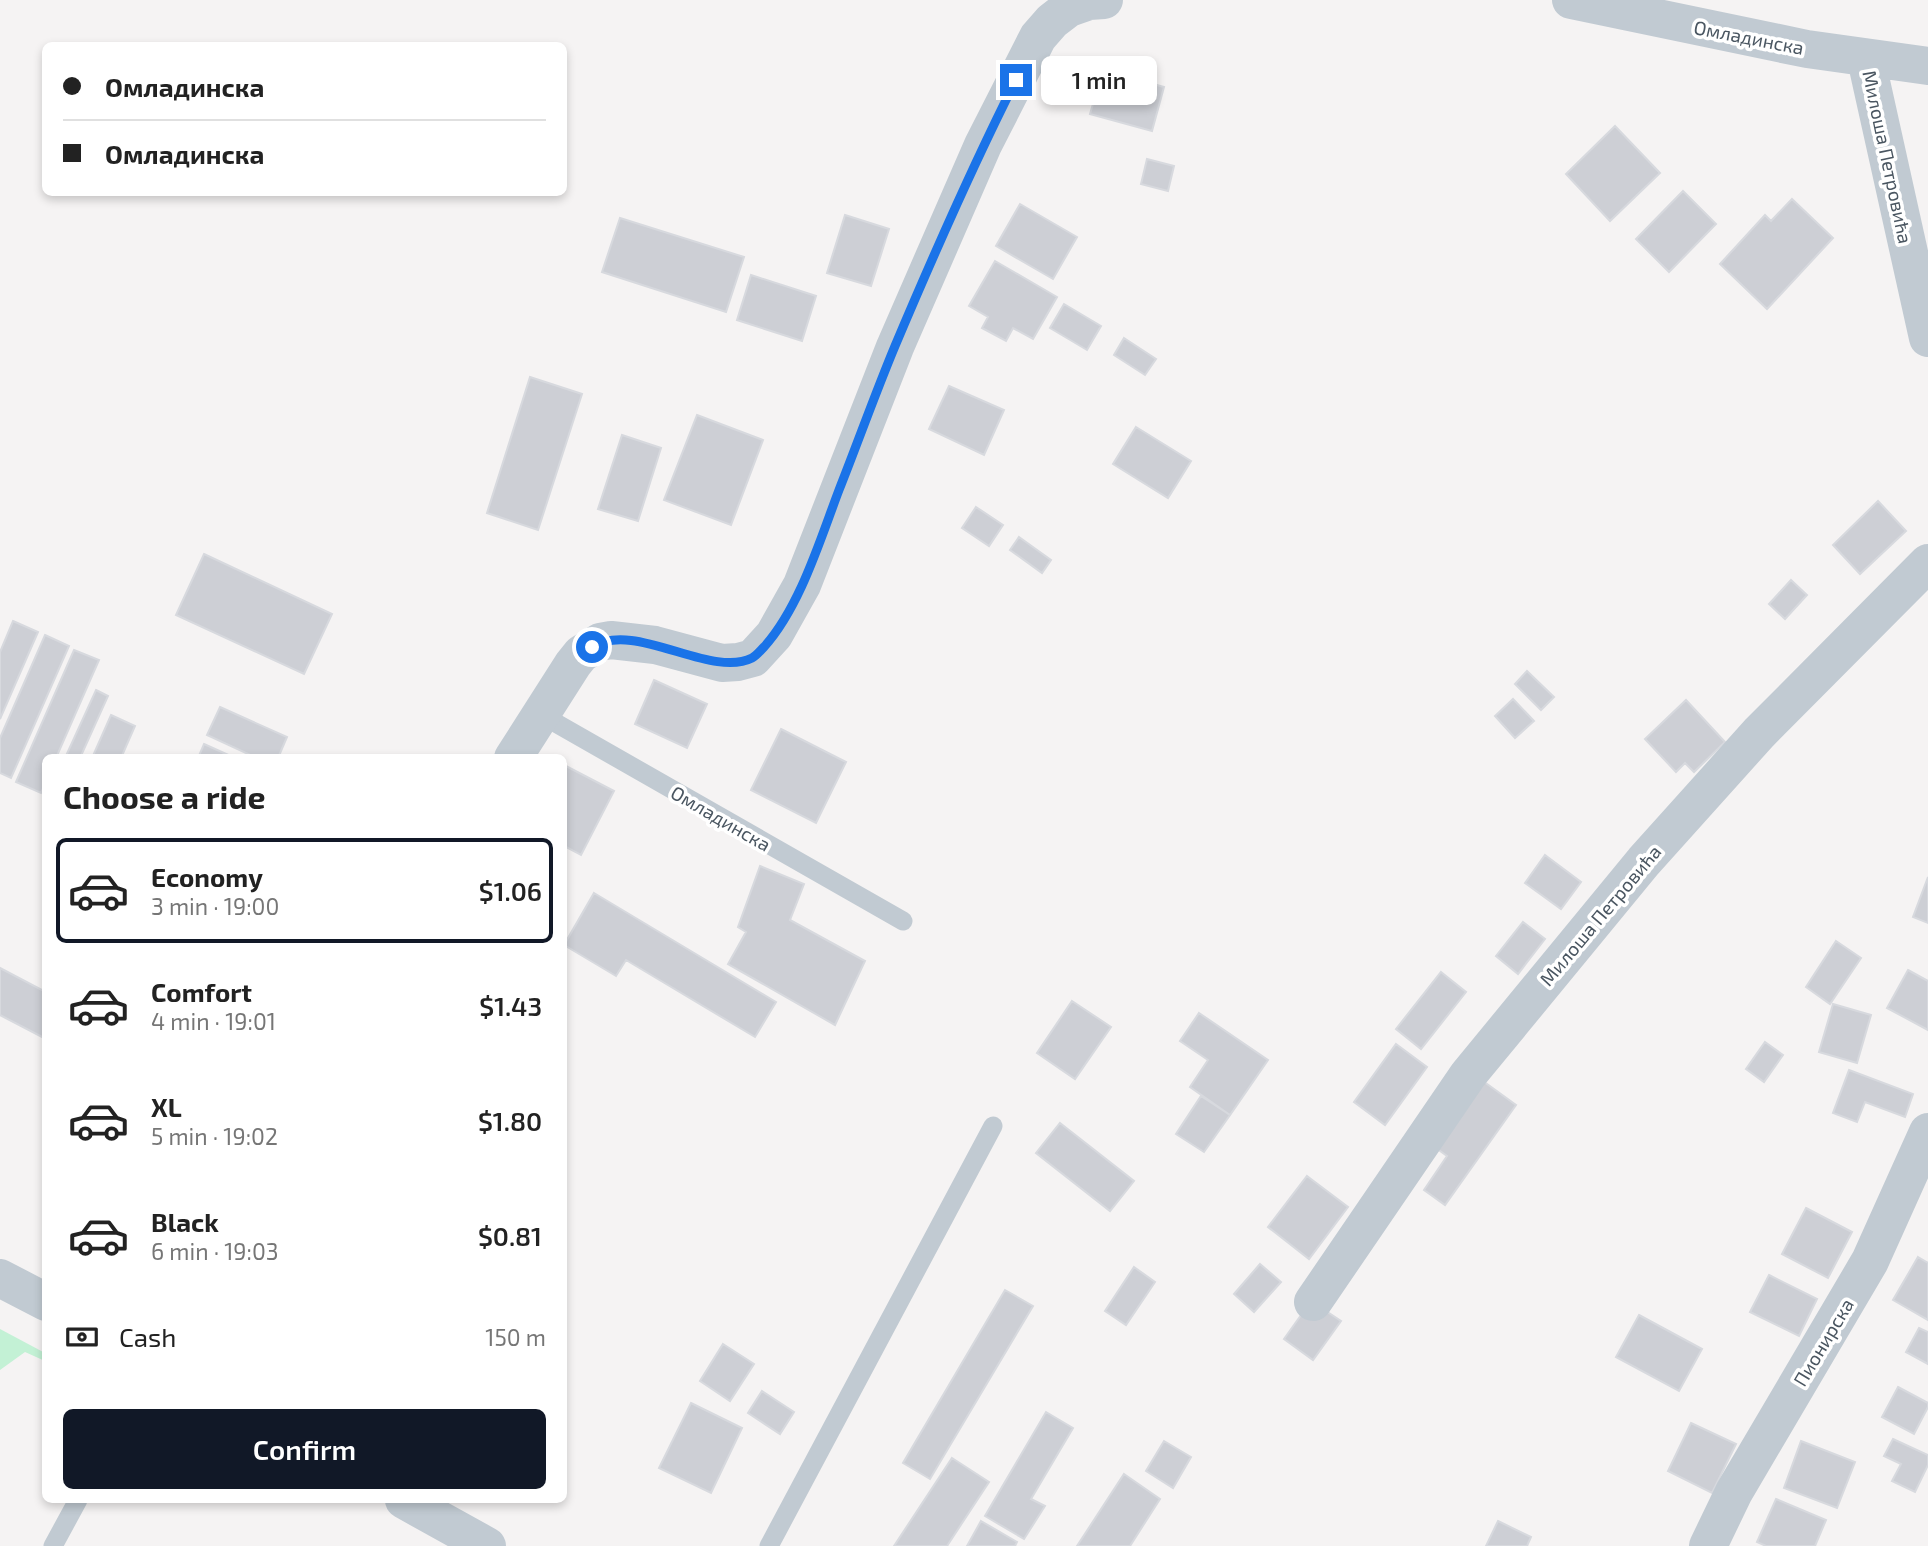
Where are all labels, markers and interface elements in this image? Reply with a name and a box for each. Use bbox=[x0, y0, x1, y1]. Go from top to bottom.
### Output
street label: Омладинска bbox=[1692, 15, 1806, 59]
callout: 1 min bbox=[1040, 56, 1156, 104]
route end bbox=[1000, 64, 1032, 96]
text: 1 min bbox=[1072, 66, 1126, 94]
street label: Милоша Петровића bbox=[1858, 68, 1918, 246]
text: Омладинска bbox=[105, 71, 264, 102]
text: Омладинска bbox=[105, 138, 264, 169]
route start bbox=[576, 631, 608, 663]
text: Choose a ride bbox=[63, 777, 266, 815]
street label: Омладинска bbox=[667, 780, 775, 856]
street label: Милоша Петровића bbox=[1534, 840, 1666, 990]
icon: car bbox=[67, 859, 130, 922]
text: Economy bbox=[151, 861, 263, 892]
text: $1.06 bbox=[479, 875, 542, 906]
text: 3 min · 19:00 bbox=[151, 892, 279, 920]
icon: car bbox=[67, 974, 130, 1037]
text: Comfort bbox=[151, 976, 252, 1007]
text: $1.43 bbox=[479, 990, 542, 1021]
text: 4 min · 19:01 bbox=[151, 1007, 276, 1035]
icon: car bbox=[67, 1089, 130, 1152]
text: XL bbox=[151, 1091, 182, 1122]
text: $1.80 bbox=[478, 1105, 542, 1136]
text: 5 min · 19:02 bbox=[151, 1122, 278, 1150]
icon: car bbox=[67, 1204, 130, 1267]
text: Black bbox=[151, 1206, 219, 1237]
text: $0.81 bbox=[478, 1220, 542, 1251]
text: 6 min · 19:03 bbox=[151, 1237, 279, 1265]
street label: Пионирска bbox=[1788, 1294, 1858, 1390]
icon: cash bbox=[63, 1318, 101, 1356]
text: Cash bbox=[119, 1321, 176, 1352]
text: 150 m bbox=[485, 1323, 546, 1351]
button: Confirm bbox=[63, 1409, 546, 1489]

